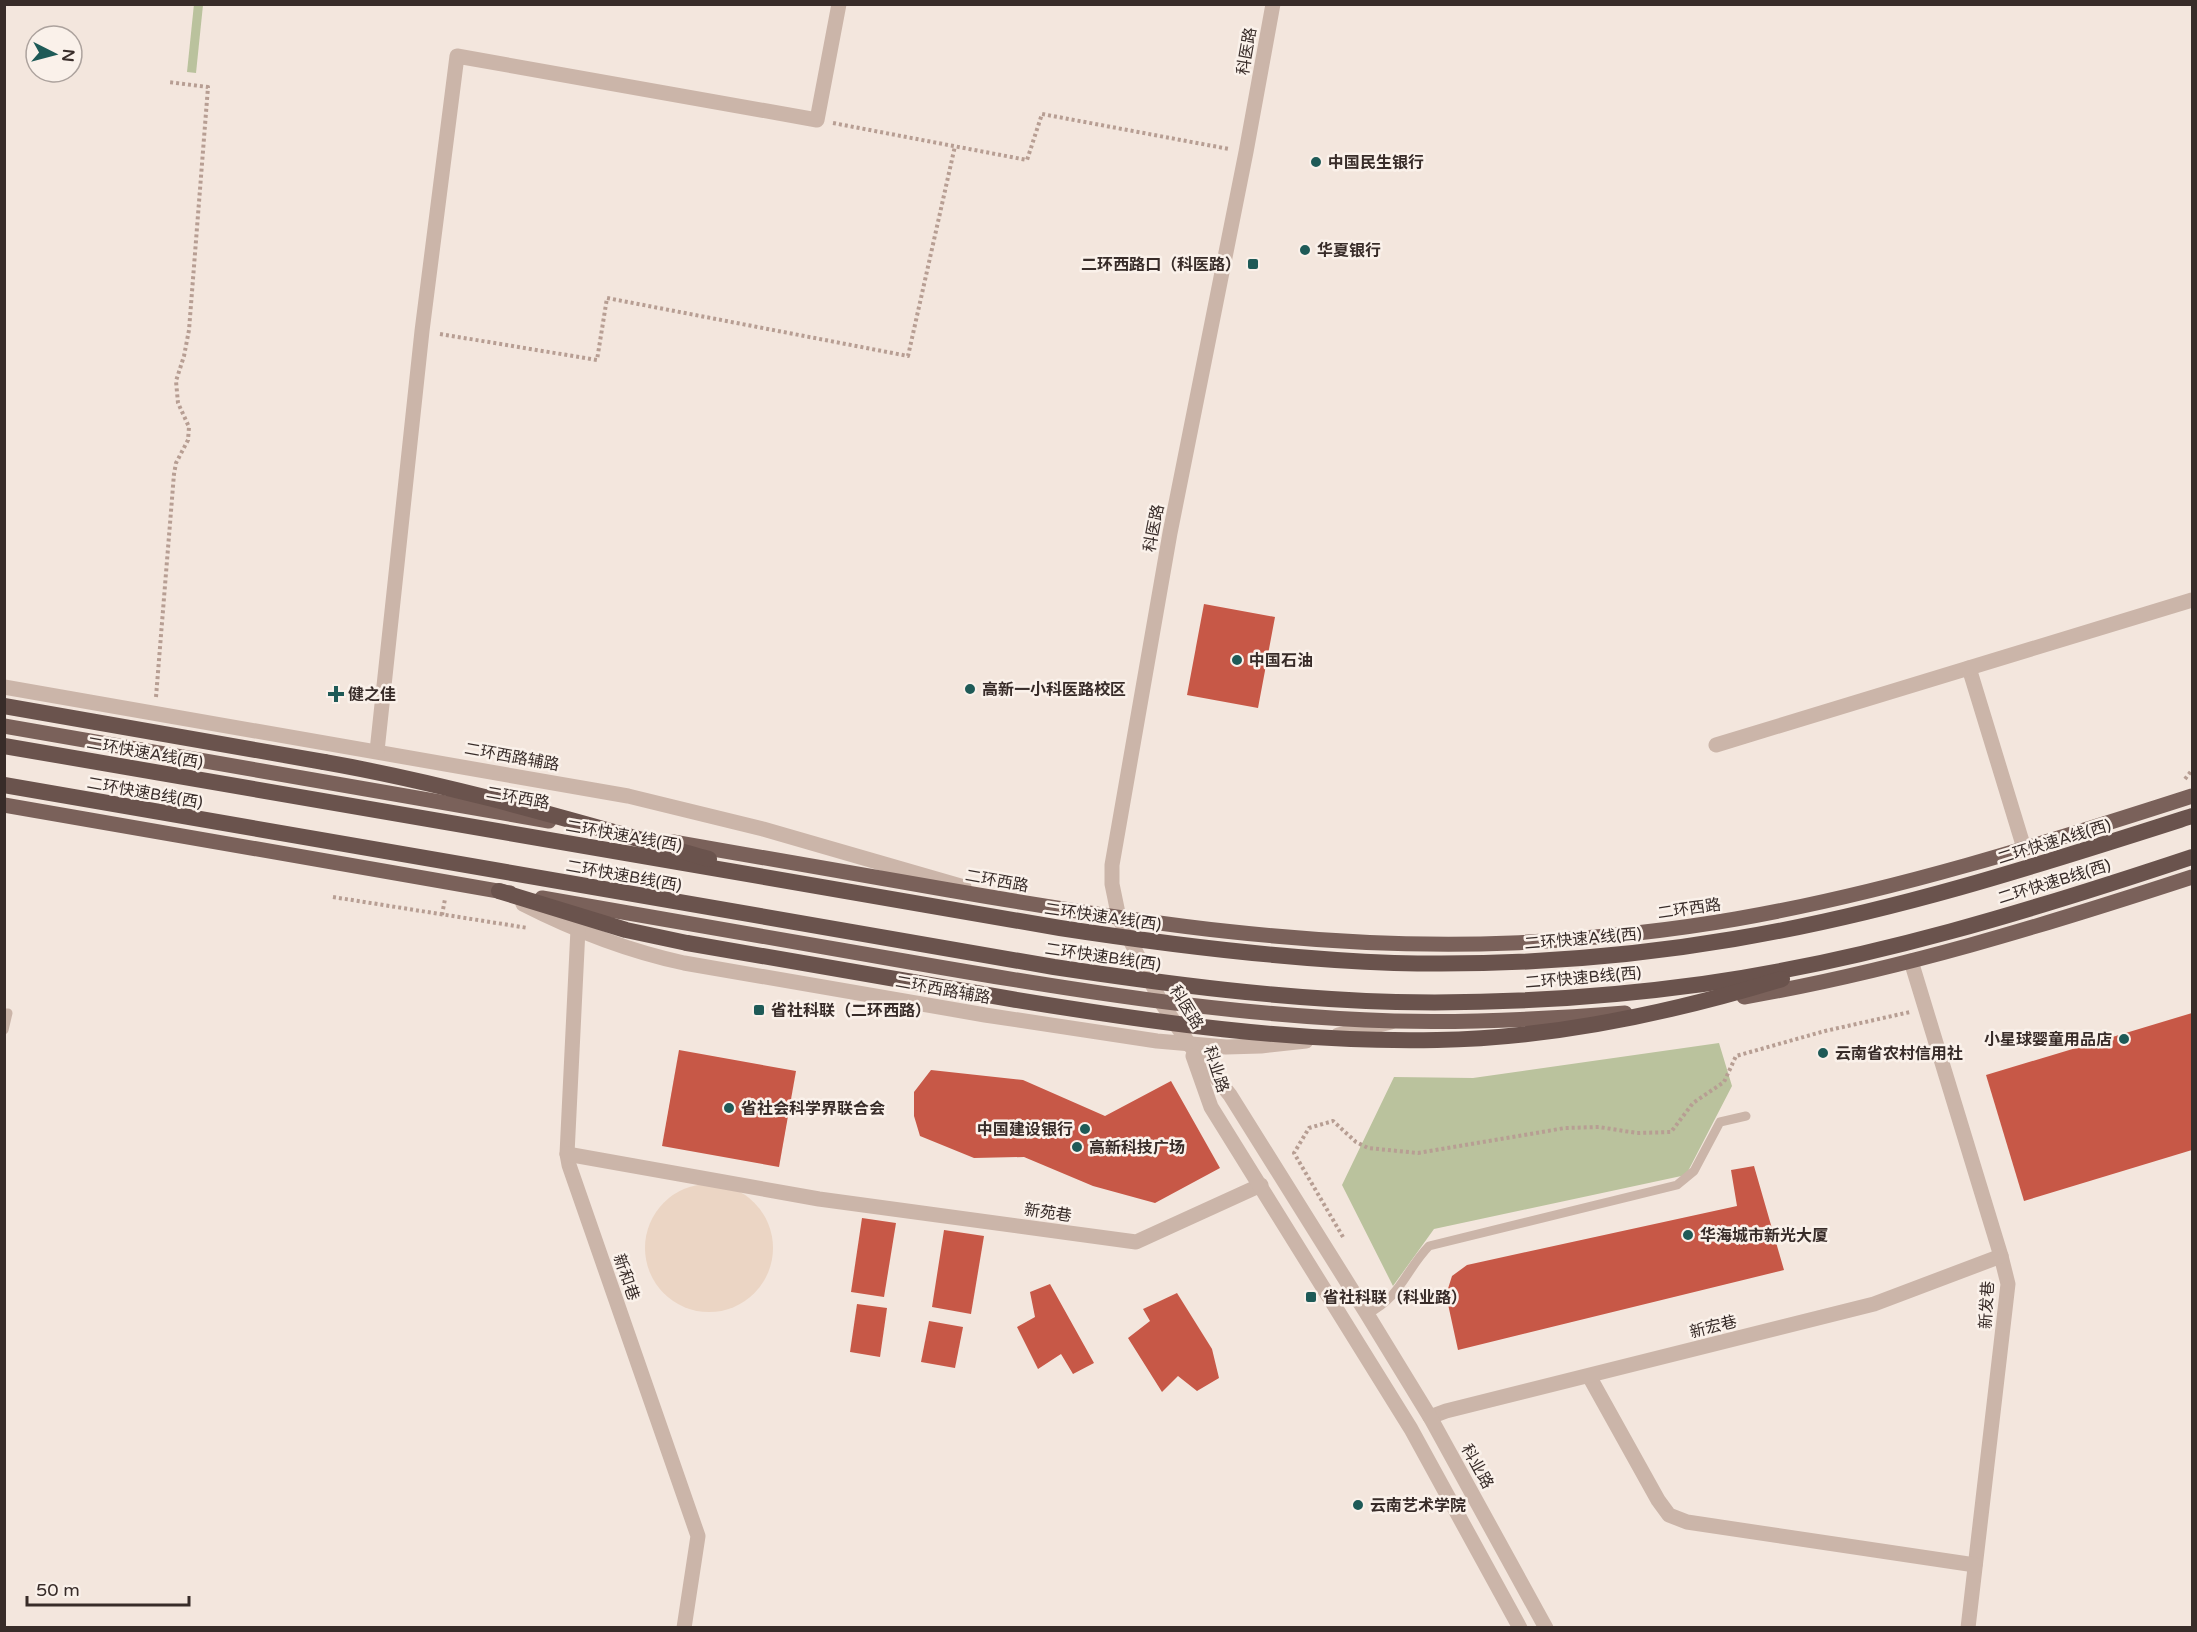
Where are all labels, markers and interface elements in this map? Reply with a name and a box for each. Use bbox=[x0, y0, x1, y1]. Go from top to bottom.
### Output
north arrow bbox=[24, 24, 84, 84]
street label: 科医路 bbox=[1233, 26, 1261, 77]
text: N bbox=[57, 48, 79, 63]
place label: 中国民生银行 bbox=[1328, 153, 1424, 173]
marker: 中国民生银行 bbox=[1309, 155, 1323, 169]
place label: 华夏银行 bbox=[1317, 241, 1381, 261]
marker: 华夏银行 bbox=[1298, 243, 1312, 257]
place label: 二环西路口（科医路） bbox=[1081, 255, 1241, 275]
marker: 二环西路口（科医路） bbox=[1246, 257, 1260, 271]
street label: 科医路 bbox=[1140, 503, 1168, 554]
place label: 中国石油 bbox=[1249, 651, 1313, 671]
marker: 中国石油 bbox=[1230, 653, 1244, 667]
place label: 高新一小科医路校区 bbox=[982, 680, 1126, 700]
marker: 高新一小科医路校区 bbox=[963, 682, 977, 696]
place label: 健之佳 bbox=[348, 685, 396, 705]
marker: 健之佳 bbox=[329, 687, 343, 701]
street label: 二环快速A线(西) bbox=[85, 733, 205, 773]
street label: 二环西路辅路 bbox=[463, 739, 561, 775]
street label: 二环快速B线(西) bbox=[85, 773, 204, 813]
street label: 二环西路 bbox=[485, 783, 551, 813]
street label: 二环快速A线(西) bbox=[1995, 815, 2114, 869]
street label: 二环快速A线(西) bbox=[564, 816, 684, 856]
street label: 二环快速B线(西) bbox=[1995, 855, 2113, 909]
street label: 二环快速B线(西) bbox=[564, 856, 683, 896]
street label: 二环西路 bbox=[964, 866, 1030, 896]
street label: 二环西路 bbox=[1656, 895, 1722, 923]
street label: 二环快速A线(西) bbox=[1043, 899, 1163, 935]
street label: 二环快速A线(西) bbox=[1523, 924, 1643, 954]
street label: 二环快速B线(西) bbox=[1043, 939, 1162, 975]
street label: 二环快速B线(西) bbox=[1524, 963, 1642, 993]
street label: 二环西路辅路 bbox=[894, 972, 992, 1008]
street label: 科医路 bbox=[1165, 982, 1207, 1033]
place label: 省社科联（二环西路） bbox=[771, 1001, 931, 1021]
marker: 省社科联（二环西路） bbox=[752, 1003, 766, 1017]
place label: 小星球婴童用品店 bbox=[1984, 1030, 2112, 1050]
marker: 小星球婴童用品店 bbox=[2117, 1032, 2131, 1046]
street label: 科业路 bbox=[1199, 1043, 1233, 1095]
place label: 云南省农村信用社 bbox=[1835, 1044, 1963, 1064]
marker: 云南省农村信用社 bbox=[1816, 1046, 1830, 1060]
place label: 省社会科学界联合会 bbox=[741, 1099, 885, 1119]
marker: 省社会科学界联合会 bbox=[722, 1101, 736, 1115]
place label: 中国建设银行 bbox=[977, 1120, 1073, 1140]
marker: 中国建设银行 bbox=[1078, 1122, 1092, 1136]
place label: 高新科技广场 bbox=[1089, 1138, 1185, 1158]
marker: 高新科技广场 bbox=[1070, 1140, 1084, 1154]
street label: 新苑巷 bbox=[1023, 1200, 1073, 1226]
place label: 华海城市新光大厦 bbox=[1700, 1226, 1828, 1246]
marker: 华海城市新光大厦 bbox=[1681, 1228, 1695, 1242]
street label: 新和巷 bbox=[609, 1251, 643, 1303]
street label: 新发巷 bbox=[1976, 1281, 1998, 1330]
place label: 省社科联（科业路） bbox=[1323, 1288, 1467, 1308]
marker: 省社科联（科业路） bbox=[1304, 1290, 1318, 1304]
street label: 新宏巷 bbox=[1688, 1311, 1739, 1342]
street label: 科业路 bbox=[1457, 1441, 1498, 1492]
place label: 云南艺术学院 bbox=[1370, 1496, 1466, 1516]
marker: 云南艺术学院 bbox=[1351, 1498, 1365, 1512]
scale bar bbox=[27, 1569, 189, 1607]
text: 50 m bbox=[36, 1579, 80, 1601]

